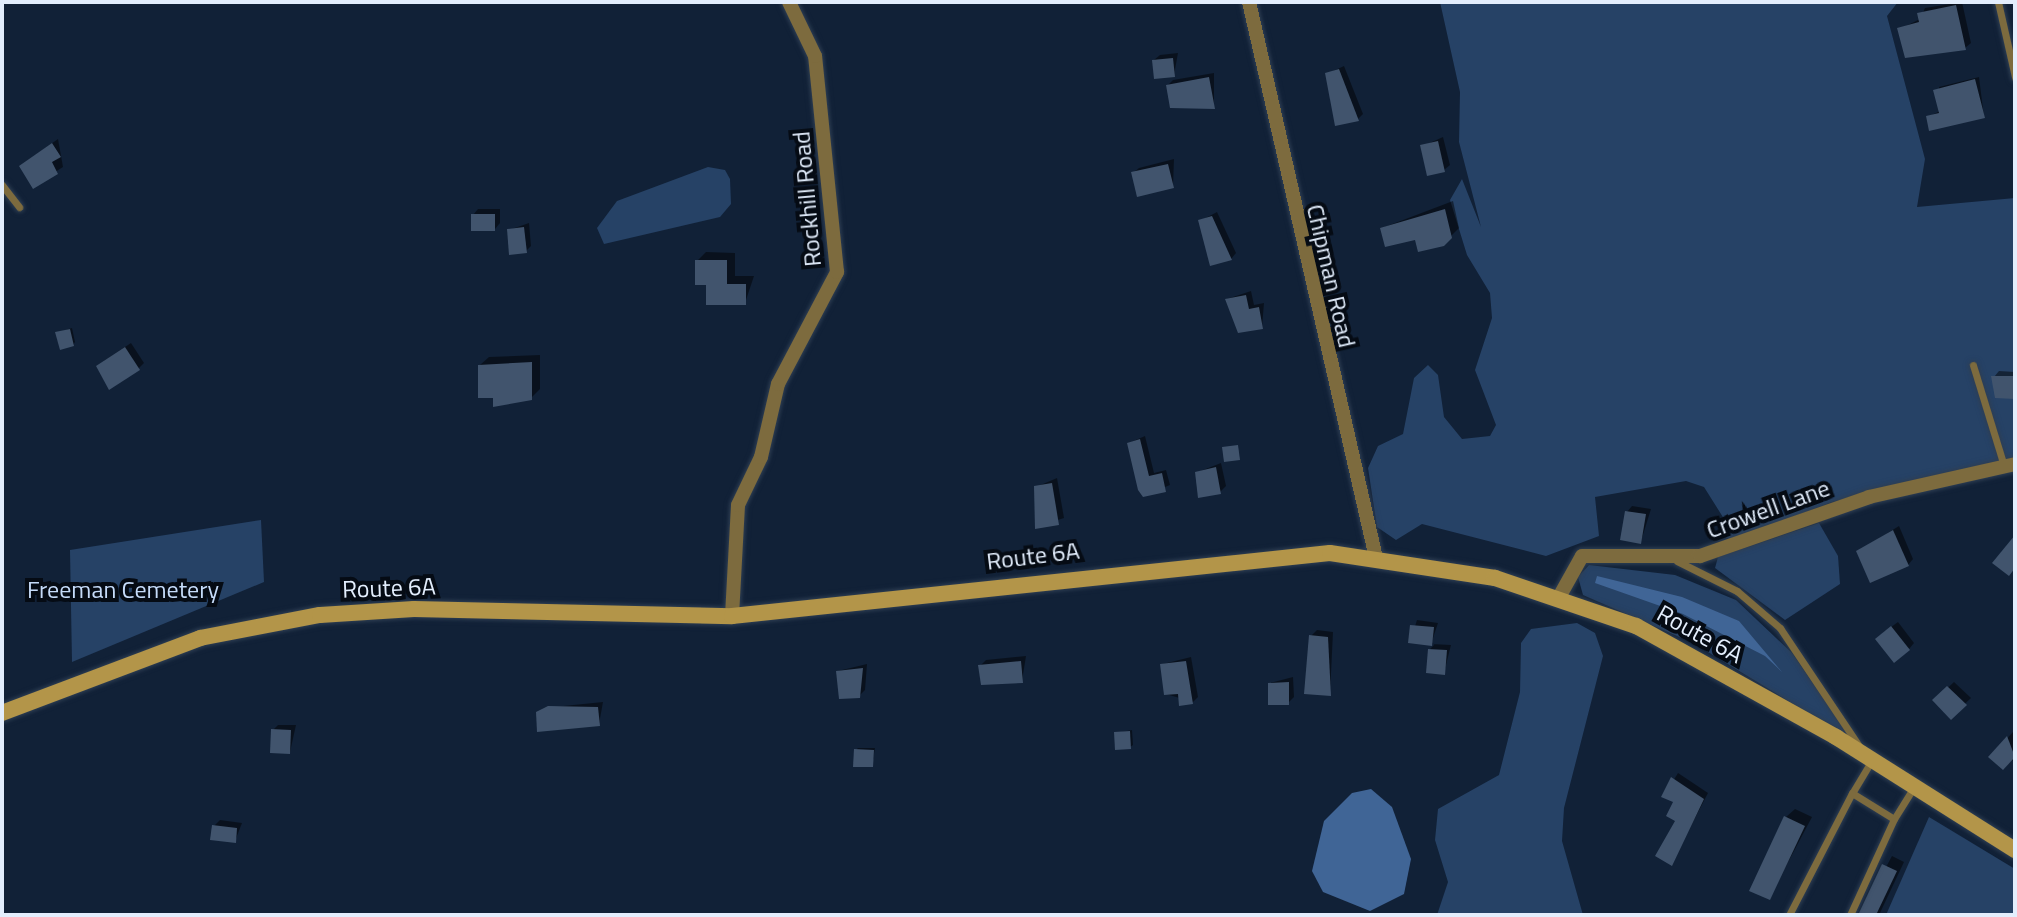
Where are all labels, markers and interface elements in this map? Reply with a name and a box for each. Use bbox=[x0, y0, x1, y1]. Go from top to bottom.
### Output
street label: Rockhill Road bbox=[787, 130, 827, 268]
street label: Chipman Road bbox=[1301, 202, 1361, 350]
street label: Crowell Lane bbox=[1703, 473, 1833, 545]
street label: Route 6A bbox=[985, 536, 1081, 576]
street label: Route 6A bbox=[342, 572, 436, 604]
park label: Freeman Cemetery bbox=[27, 576, 219, 604]
street label: Route 6A bbox=[1652, 599, 1748, 669]

